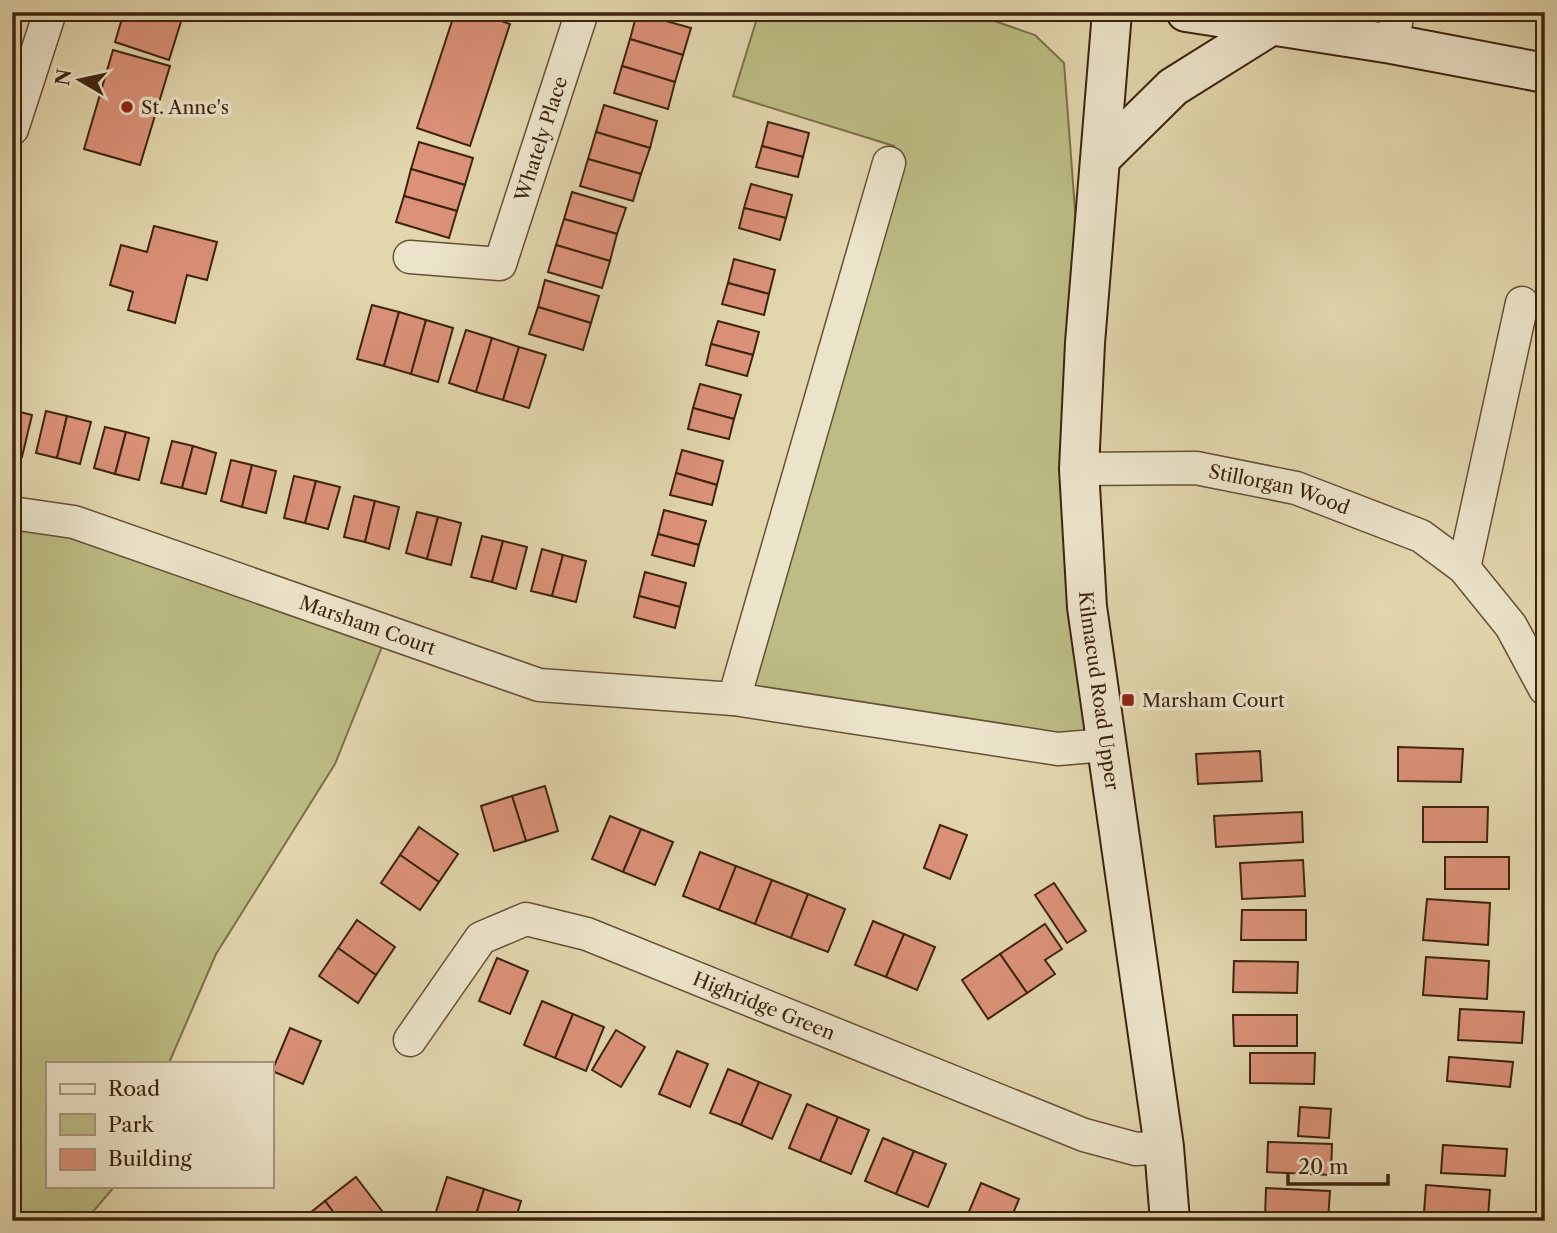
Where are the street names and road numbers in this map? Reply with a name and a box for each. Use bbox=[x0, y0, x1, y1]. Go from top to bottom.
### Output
street label: Whately Place bbox=[509, 73, 572, 205]
street label: Stillorgan Wood bbox=[1207, 459, 1353, 519]
street label: Marsham Court bbox=[297, 591, 439, 660]
street label: Kilmacud Road Upper bbox=[1075, 591, 1124, 792]
street label: Highridge Green bbox=[690, 967, 839, 1045]

